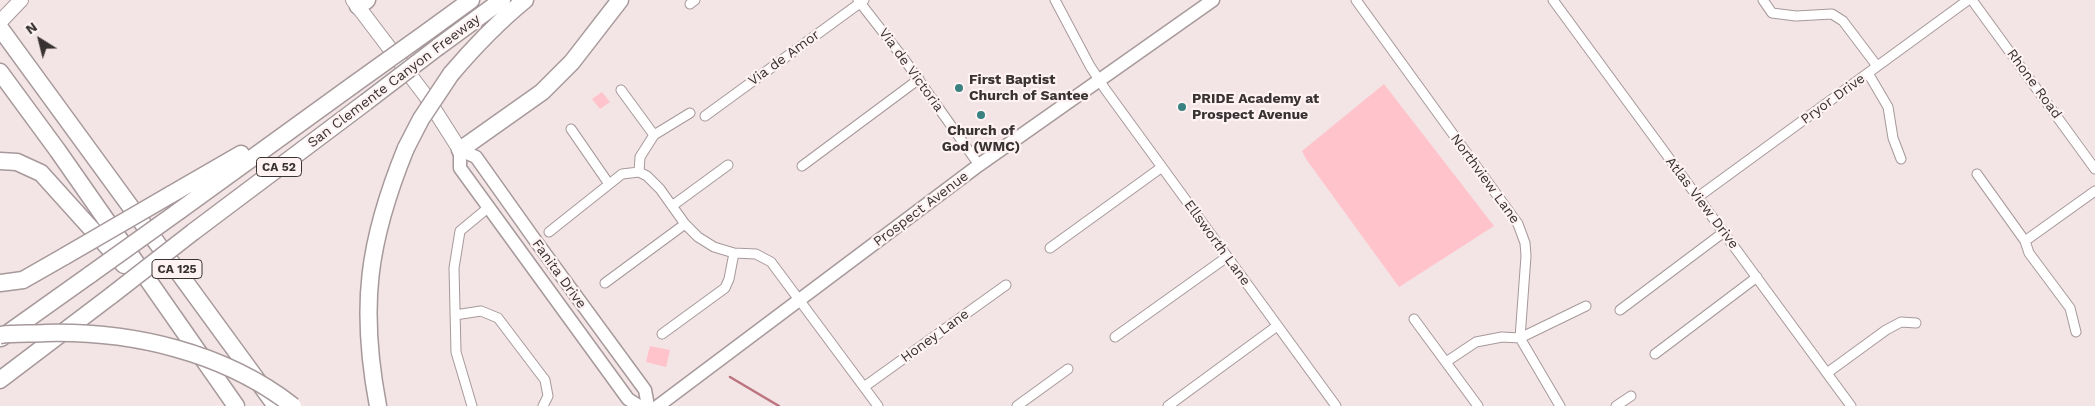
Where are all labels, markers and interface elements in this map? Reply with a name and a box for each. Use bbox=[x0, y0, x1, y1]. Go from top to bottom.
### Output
street label: San Clemente Canyon Freeway bbox=[304, 11, 484, 151]
north arrow bbox=[15, 15, 65, 65]
text: N bbox=[22, 18, 40, 37]
street label: Via de Victoria bbox=[875, 25, 947, 115]
street label: Via de Amor bbox=[745, 27, 823, 89]
street label: Rhone Road bbox=[2003, 46, 2065, 122]
street label: Pryor Drive bbox=[1798, 70, 1868, 128]
place label: First Baptist Church of Santee bbox=[969, 72, 1089, 104]
marker: First Baptist Church of Santee bbox=[953, 82, 965, 94]
place label: PRIDE Academy at Prospect Avenue bbox=[1192, 91, 1319, 124]
marker: PRIDE Academy at Prospect Avenue bbox=[1176, 101, 1188, 113]
marker: Church of God (WMC) bbox=[975, 109, 987, 121]
place label: Church of God (WMC) bbox=[942, 123, 1020, 156]
street label: Northview Lane bbox=[1447, 131, 1523, 227]
street label: Atlas View Drive bbox=[1662, 154, 1742, 252]
road number: CA 52 bbox=[256, 158, 302, 176]
street label: Prospect Avenue bbox=[870, 168, 972, 250]
street label: Ellsworth Lane bbox=[1180, 197, 1254, 289]
street label: Fanita Drive bbox=[528, 236, 590, 312]
road number: CA 125 bbox=[152, 260, 202, 278]
street label: Honey Lane bbox=[898, 306, 972, 366]

